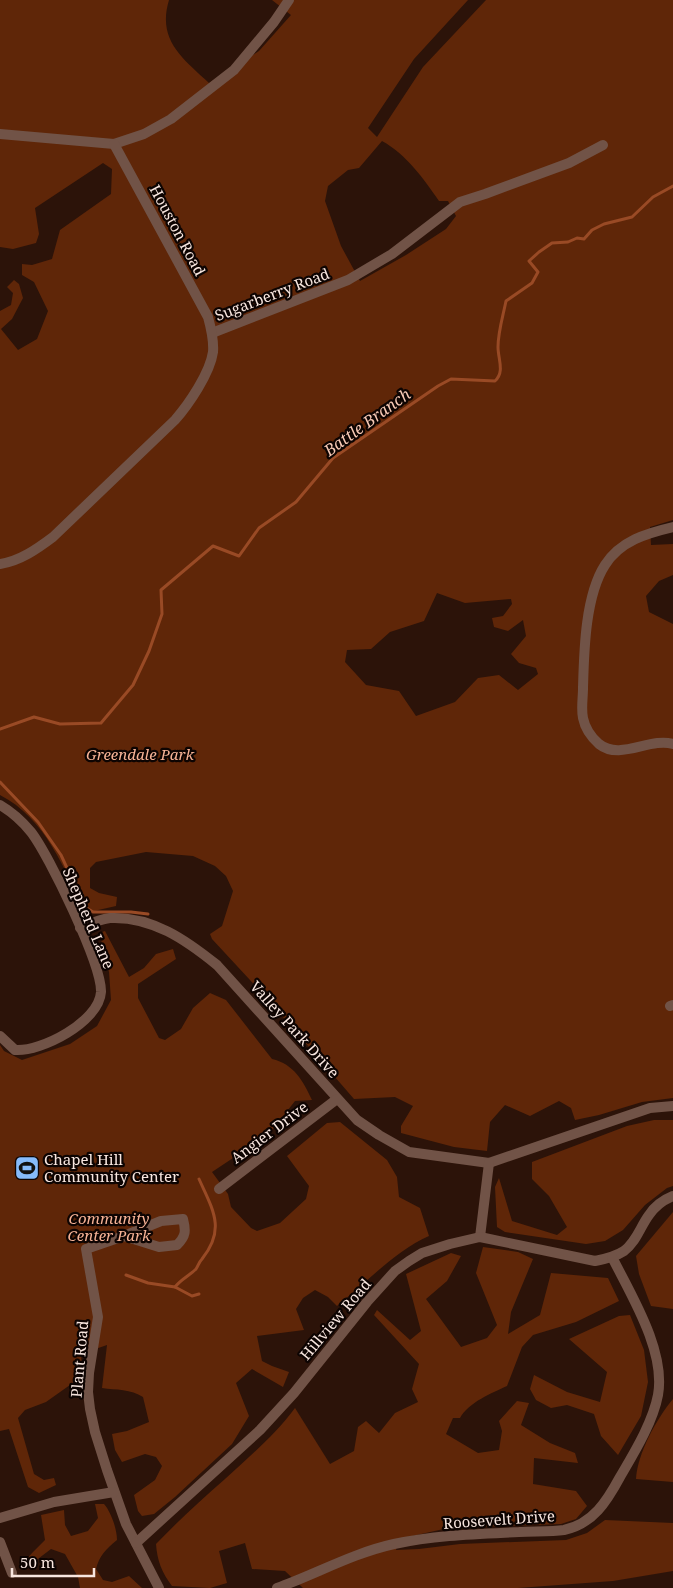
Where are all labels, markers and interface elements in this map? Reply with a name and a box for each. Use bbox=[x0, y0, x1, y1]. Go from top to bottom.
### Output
street label: Houston Road bbox=[146, 181, 210, 279]
street label: Sugarberry Road bbox=[212, 263, 332, 325]
water label: Battle Branch bbox=[318, 383, 415, 462]
park label: Greendale Park bbox=[86, 744, 194, 764]
street label: Shepherd Lane bbox=[59, 864, 119, 972]
street label: Valley Park Drive bbox=[246, 976, 344, 1082]
street label: Angier Drive bbox=[226, 1096, 312, 1168]
place label: Chapel Hill Community Center bbox=[44, 1149, 179, 1186]
sports icon: Chapel Hill Community Center bbox=[14, 1155, 40, 1181]
park label: Community Center Park bbox=[67, 1208, 151, 1245]
street label: Hillview Road bbox=[295, 1274, 375, 1364]
street label: Plant Road bbox=[66, 1320, 92, 1398]
street label: Roosevelt Drive bbox=[442, 1505, 556, 1533]
scale bar bbox=[12, 1546, 95, 1578]
text: 50 m bbox=[20, 1552, 55, 1572]

